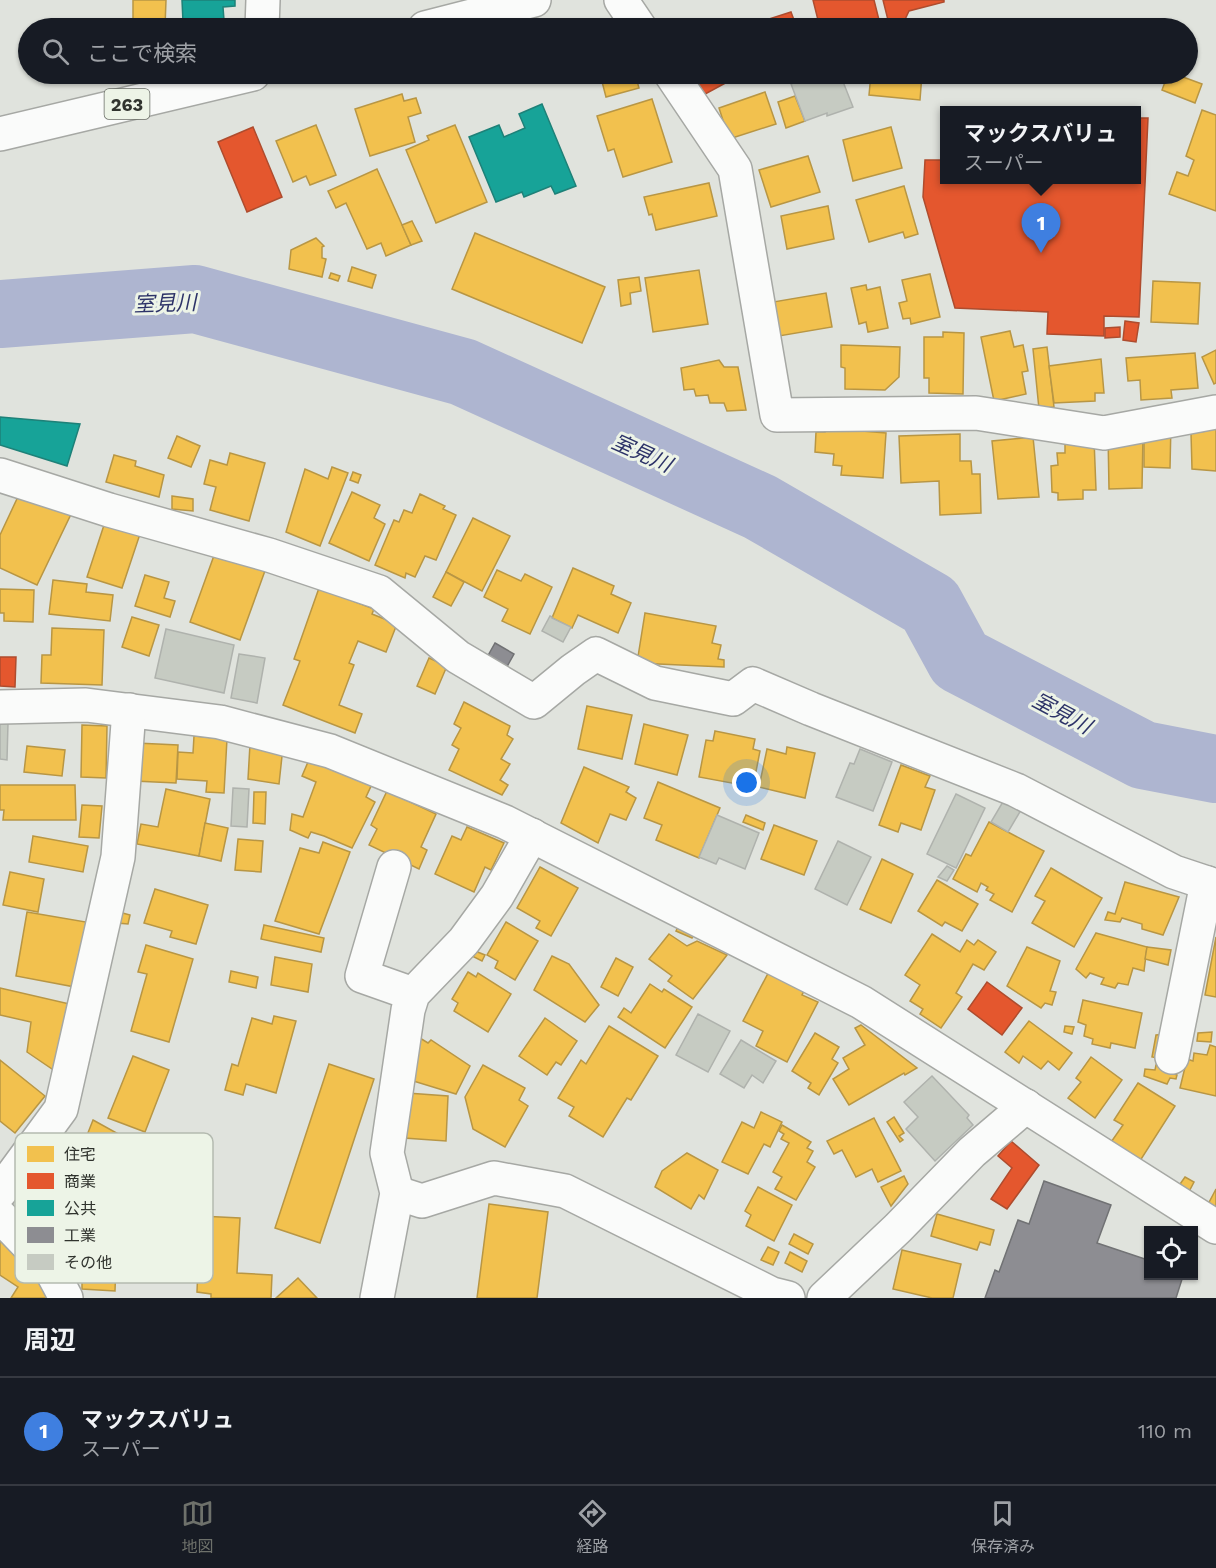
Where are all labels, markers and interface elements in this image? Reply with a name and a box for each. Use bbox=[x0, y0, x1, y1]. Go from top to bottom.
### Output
search box bbox=[18, 18, 1198, 84]
icon: search bbox=[39, 35, 72, 68]
text: ここで検索 bbox=[87, 41, 197, 66]
road number: 263 bbox=[104, 89, 150, 119]
popup bbox=[940, 106, 1141, 184]
text: マックスバリュ bbox=[964, 121, 1117, 146]
text: スーパー bbox=[964, 151, 1044, 175]
pin: 1 bbox=[1022, 204, 1060, 253]
water label: 室見川 bbox=[133, 289, 199, 317]
water label: 室見川 bbox=[608, 429, 678, 478]
water label: 室見川 bbox=[1028, 687, 1097, 740]
your location bbox=[732, 768, 761, 797]
legend bbox=[15, 1133, 213, 1283]
text: 住宅 bbox=[64, 1145, 96, 1164]
text: 商業 bbox=[64, 1172, 96, 1191]
text: 公共 bbox=[64, 1199, 96, 1218]
text: 工業 bbox=[64, 1226, 96, 1245]
map controls bbox=[1144, 1226, 1198, 1280]
button: locate bbox=[1144, 1226, 1198, 1280]
text: その他 bbox=[64, 1253, 112, 1272]
text: 周辺 bbox=[24, 1325, 76, 1355]
text: マックスバリュ bbox=[81, 1407, 234, 1432]
text: 1 bbox=[39, 1419, 48, 1443]
text: 110 m bbox=[1138, 1419, 1192, 1443]
text: スーパー bbox=[81, 1437, 161, 1461]
tab: 地図 bbox=[181, 1497, 214, 1557]
tab: 経路 bbox=[576, 1497, 609, 1557]
tab: 保存済み bbox=[971, 1497, 1035, 1557]

